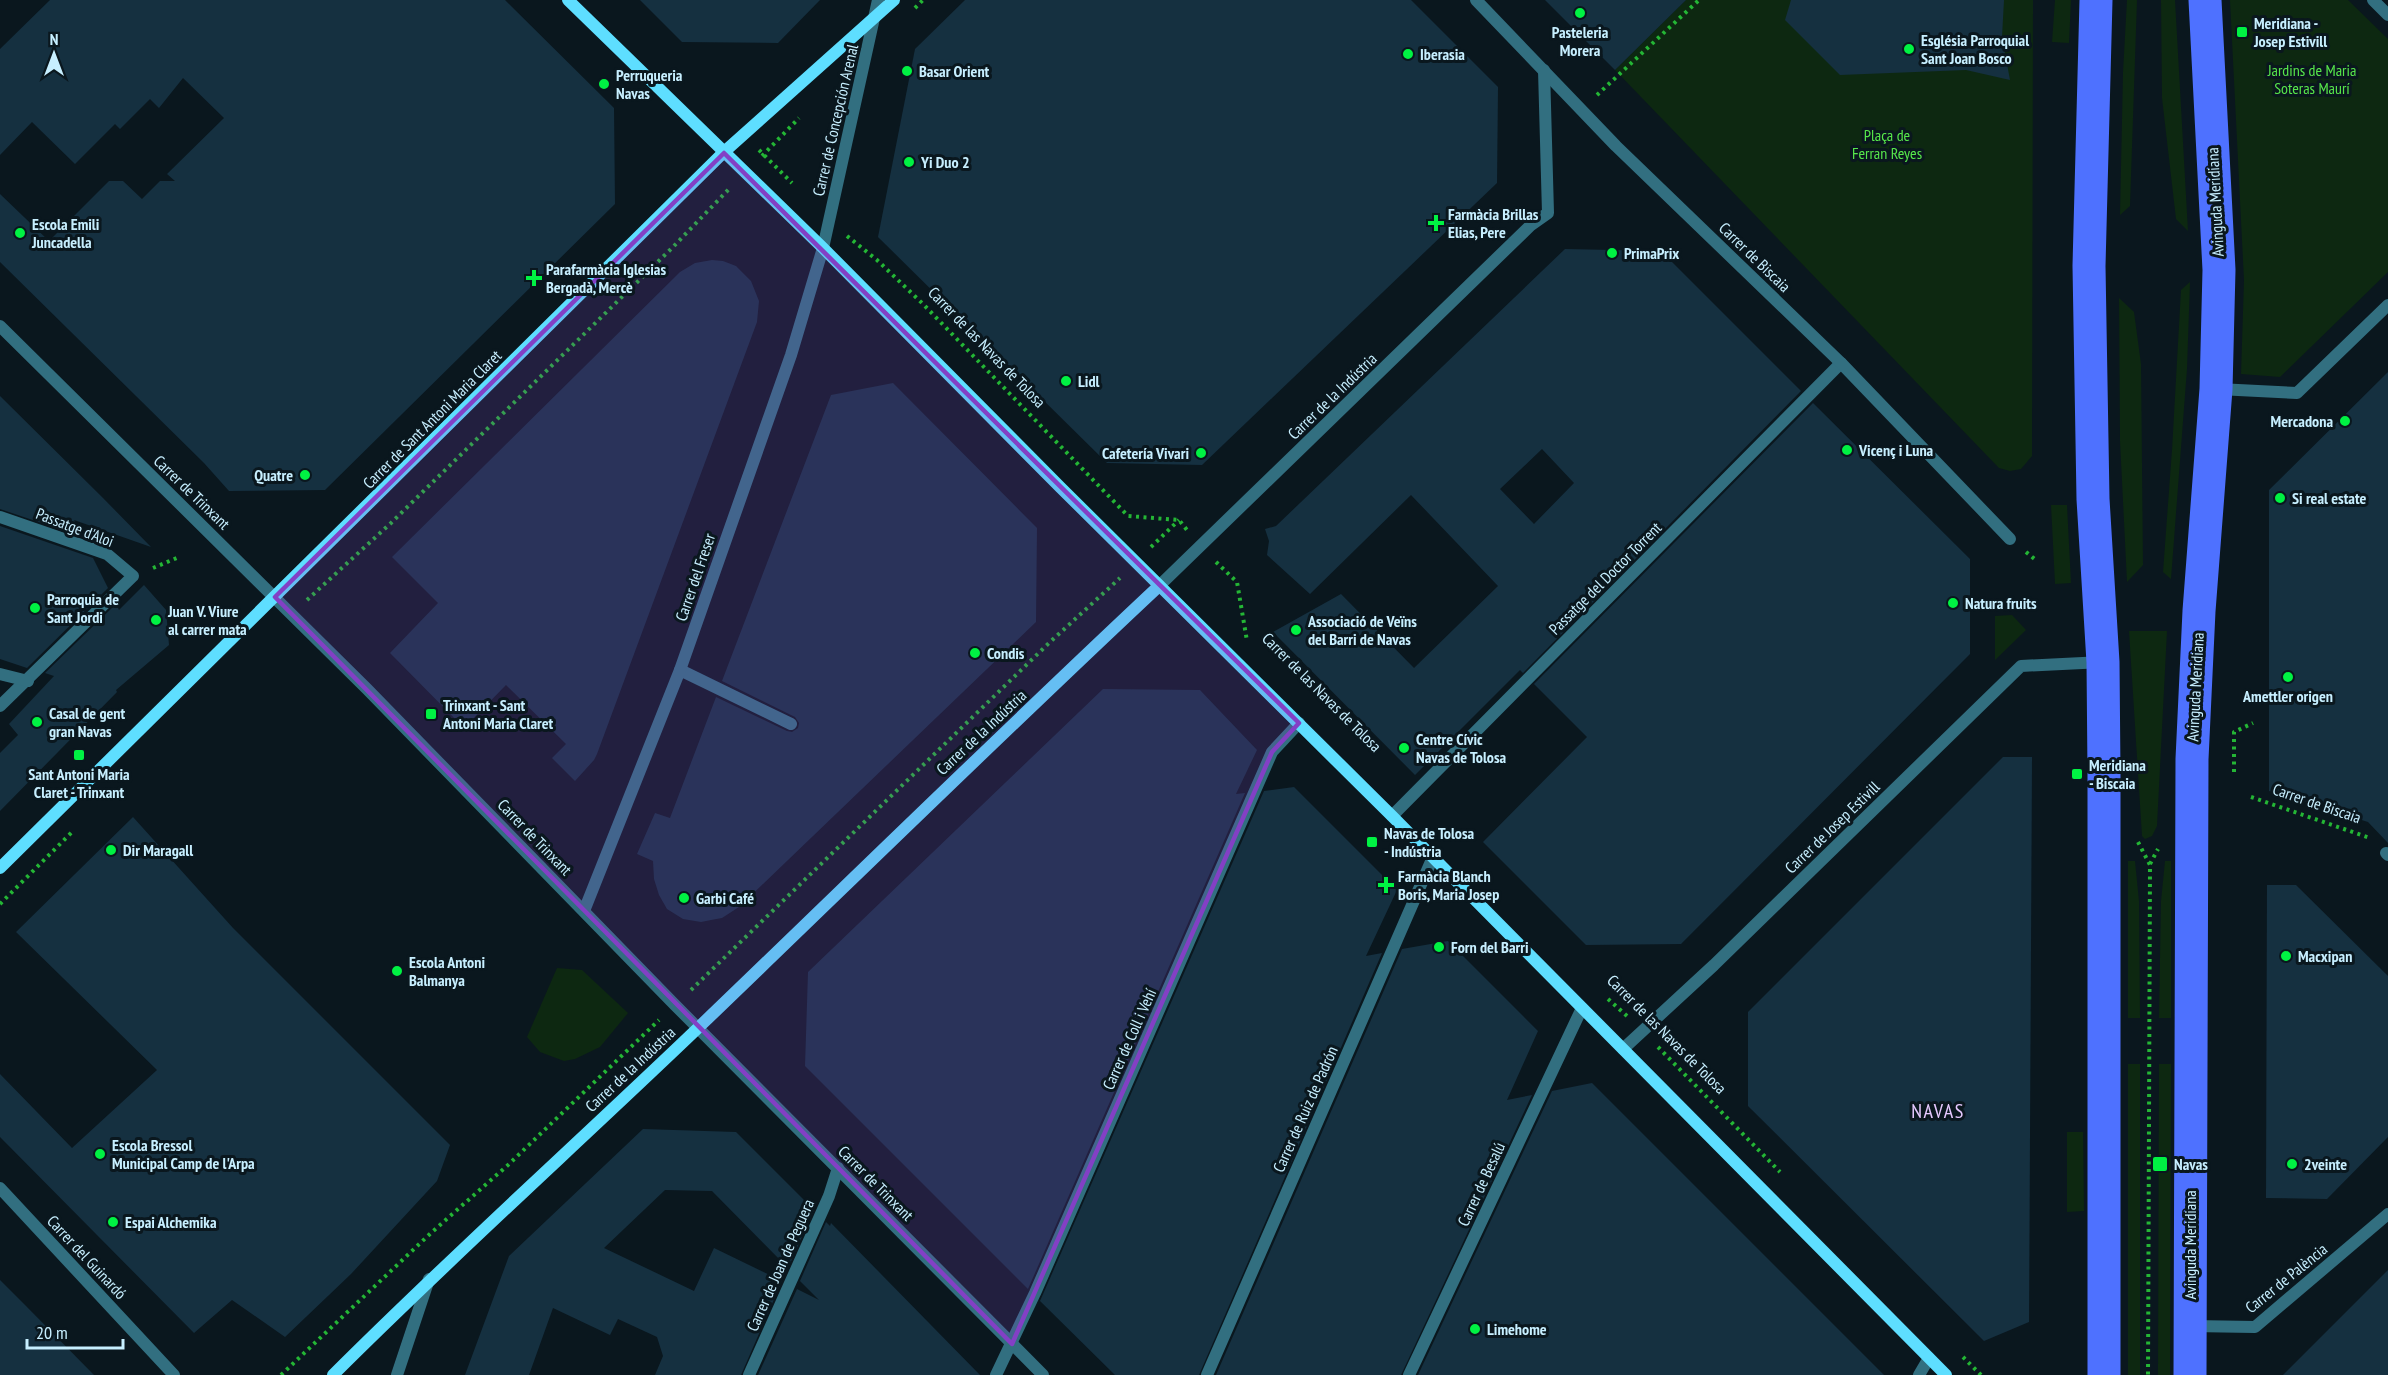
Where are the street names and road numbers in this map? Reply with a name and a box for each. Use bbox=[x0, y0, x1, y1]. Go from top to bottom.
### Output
street label: Carrer de Concepción Arenal bbox=[808, 42, 862, 198]
street label: Avinguda Meridiana bbox=[2202, 147, 2228, 257]
street label: Carrer de Biscaia bbox=[1715, 218, 1795, 296]
street label: Carrer de las Navas de Tolosa bbox=[924, 282, 1050, 412]
street label: Carrer de Sant Antoni Maria Claret bbox=[358, 345, 506, 493]
street label: Carrer de la Indústria bbox=[1283, 349, 1381, 443]
street label: Carrer de Trinxant bbox=[150, 451, 235, 534]
street label: Passatge d'Aloi bbox=[33, 503, 117, 551]
street label: Passatge del Doctor Torrent bbox=[1545, 517, 1666, 638]
street label: Carrer del Freser bbox=[671, 530, 720, 623]
street label: Carrer de las Navas de Tolosa bbox=[1258, 628, 1386, 756]
street label: Avinguda Meridiana bbox=[2182, 632, 2208, 742]
street label: Carrer de la Indústria bbox=[932, 685, 1030, 779]
street label: Carrer de Josep Estivill bbox=[1780, 777, 1884, 877]
street label: Carrer de Biscaia bbox=[2270, 779, 2364, 827]
street label: Carrer de Trinxant bbox=[494, 795, 577, 880]
street label: Carrer de las Navas de Tolosa bbox=[1603, 970, 1731, 1098]
street label: Carrer de Coll i Vehí bbox=[1098, 985, 1160, 1093]
street label: Carrer de la Indústria bbox=[581, 1022, 679, 1116]
street label: Carrer de Ruiz de Padrón bbox=[1268, 1043, 1342, 1175]
street label: Carrer de Besalú bbox=[1453, 1139, 1509, 1229]
street label: Carrer de Trinxant bbox=[834, 1141, 918, 1225]
street label: Avinguda Meridiana bbox=[2180, 1190, 2200, 1300]
street label: Carrer de Joan de Peguera bbox=[742, 1196, 818, 1334]
street label: Carrer del Guinardó bbox=[43, 1211, 131, 1303]
street label: Carrer de Palència bbox=[2241, 1239, 2331, 1317]

